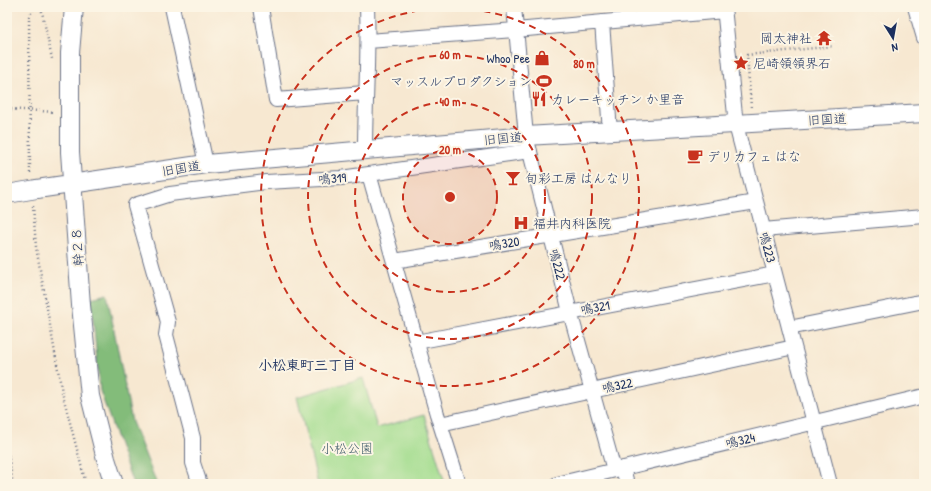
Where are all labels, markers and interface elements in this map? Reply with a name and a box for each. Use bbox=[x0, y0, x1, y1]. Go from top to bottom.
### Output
north arrow bbox=[873, 18, 913, 58]
place label: 岡太神社 bbox=[760, 29, 812, 47]
temple icon: 岡太神社 bbox=[815, 29, 833, 47]
text: N bbox=[891, 40, 899, 55]
text: 60 m bbox=[439, 46, 461, 63]
place label: Whoo Pee bbox=[486, 49, 530, 67]
shop icon: Whoo Pee bbox=[533, 49, 551, 67]
place icon: 尼崎領領界石 bbox=[732, 54, 750, 72]
place label: 尼崎領領界石 bbox=[753, 54, 831, 72]
text: 80 m bbox=[573, 55, 595, 72]
place label: マッスルプロダクション bbox=[390, 72, 532, 90]
sports icon: マッスルプロダクション bbox=[535, 72, 553, 90]
restaurant icon: カレーキッチン か里音 bbox=[530, 90, 548, 108]
place label: カレーキッチン か里音 bbox=[551, 90, 685, 108]
text: 40 m bbox=[440, 93, 460, 110]
street label: 旧国道 bbox=[807, 109, 847, 129]
street label: 旧国道 bbox=[483, 127, 523, 149]
text: 20 m bbox=[439, 141, 461, 158]
cafe icon: デリカフェ はな bbox=[686, 147, 704, 165]
place label: デリカフェ はな bbox=[707, 147, 801, 165]
street label: 旧国道 bbox=[160, 156, 202, 180]
street label: 鳴319 bbox=[317, 168, 347, 188]
bar icon: 旬彩工房 はんなり bbox=[504, 169, 522, 187]
place label: 旬彩工房 はんなり bbox=[525, 169, 632, 187]
centre of rings bbox=[443, 190, 457, 204]
hospital icon: 福井内科医院 bbox=[512, 214, 530, 232]
place label: 福井内科医院 bbox=[533, 214, 611, 232]
street label: 幹２８ bbox=[67, 227, 87, 267]
street label: 鳴223 bbox=[755, 230, 781, 264]
street label: 鳴320 bbox=[487, 232, 521, 254]
street label: 鳴222 bbox=[545, 247, 571, 281]
street label: 鳴321 bbox=[579, 296, 611, 318]
district label: 小松東町三丁目 bbox=[258, 355, 356, 374]
street label: 鳴322 bbox=[600, 373, 634, 397]
street label: 鳴324 bbox=[723, 428, 757, 452]
park label: 小松公園 bbox=[321, 439, 373, 457]

